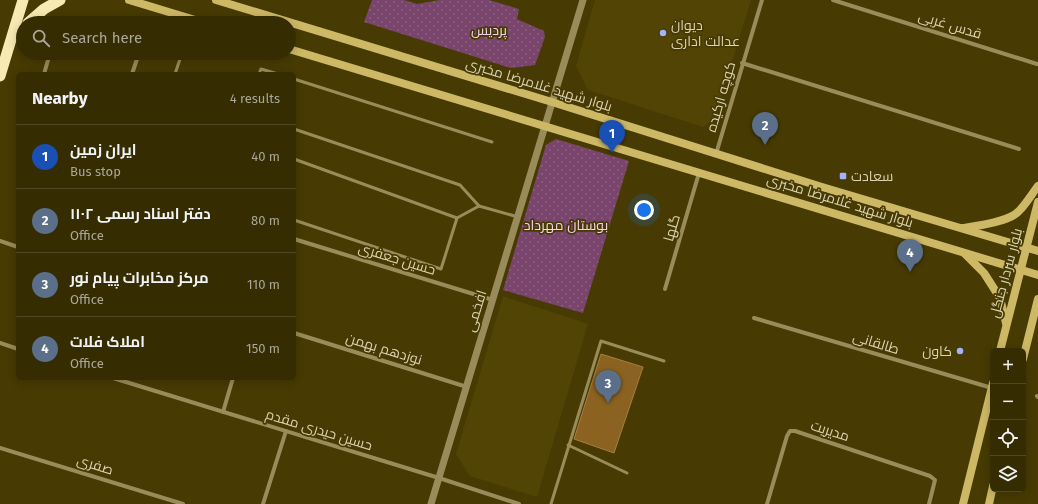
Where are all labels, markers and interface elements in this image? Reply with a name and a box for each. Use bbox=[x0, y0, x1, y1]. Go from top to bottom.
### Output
street label: قدس غربی bbox=[916, 7, 984, 43]
search box bbox=[16, 16, 296, 60]
place label: دیوان عدالت اداری bbox=[671, 17, 740, 50]
park label: پردیس bbox=[471, 22, 507, 40]
icon: search bbox=[30, 27, 52, 49]
marker: دیوان عدالت اداری bbox=[658, 28, 668, 38]
text: Search here bbox=[62, 29, 142, 47]
street label: بلوار شهید غلامرضا مخبری bbox=[464, 55, 614, 115]
street label: کوچه ارکیده bbox=[703, 60, 740, 134]
text: Nearby bbox=[32, 88, 87, 109]
text: 4 results bbox=[230, 91, 280, 106]
pin: 2 bbox=[752, 112, 778, 145]
pin: 1 bbox=[599, 120, 625, 153]
text: ایران زمین bbox=[70, 141, 136, 159]
text: 1 bbox=[42, 149, 48, 164]
text: 40 m bbox=[251, 149, 280, 164]
text: Bus stop bbox=[70, 164, 121, 179]
place label: سعادت bbox=[851, 168, 893, 185]
street label: بلوار شهید غلامرضا مخبری bbox=[765, 171, 915, 231]
marker: سعادت bbox=[838, 171, 848, 181]
your location bbox=[634, 200, 654, 220]
text: دفتر اسناد رسمی ۱۱۰۲ bbox=[70, 205, 211, 223]
text: 2 bbox=[42, 213, 48, 228]
text: 80 m bbox=[251, 213, 280, 228]
street label: گلها bbox=[660, 213, 684, 243]
park label: بوستان مهرداد bbox=[524, 217, 608, 234]
street label: بلوار سردار جنگل bbox=[986, 226, 1026, 320]
text: Office bbox=[70, 228, 104, 243]
street label: حسین جعفری bbox=[356, 239, 438, 279]
pin: 4 bbox=[897, 239, 923, 272]
text: مرکز مخابرات پیام نور bbox=[70, 269, 209, 287]
text: 3 bbox=[42, 277, 48, 292]
text: 110 m bbox=[247, 277, 280, 292]
street label: افخمی bbox=[462, 288, 490, 334]
text: Office bbox=[70, 292, 104, 307]
street label: طالقانی bbox=[851, 328, 901, 358]
street label: نوزدهم بهمن bbox=[344, 329, 424, 370]
text: املاک فلات bbox=[70, 333, 145, 351]
text: 4 bbox=[41, 341, 49, 356]
text: 150 m bbox=[246, 341, 280, 356]
place label: کاون bbox=[922, 343, 952, 360]
marker: کاون bbox=[955, 346, 965, 356]
map controls bbox=[990, 348, 1026, 492]
button: + bbox=[990, 348, 1026, 384]
text: Office bbox=[70, 356, 104, 371]
pin: 3 bbox=[595, 370, 621, 403]
button: − bbox=[990, 384, 1026, 420]
street label: حسین حیدری مقدم bbox=[263, 406, 375, 455]
street label: مدیریت bbox=[809, 417, 851, 445]
button: locate bbox=[990, 420, 1026, 456]
street label: صفری bbox=[75, 451, 115, 479]
button: layers bbox=[990, 456, 1026, 492]

